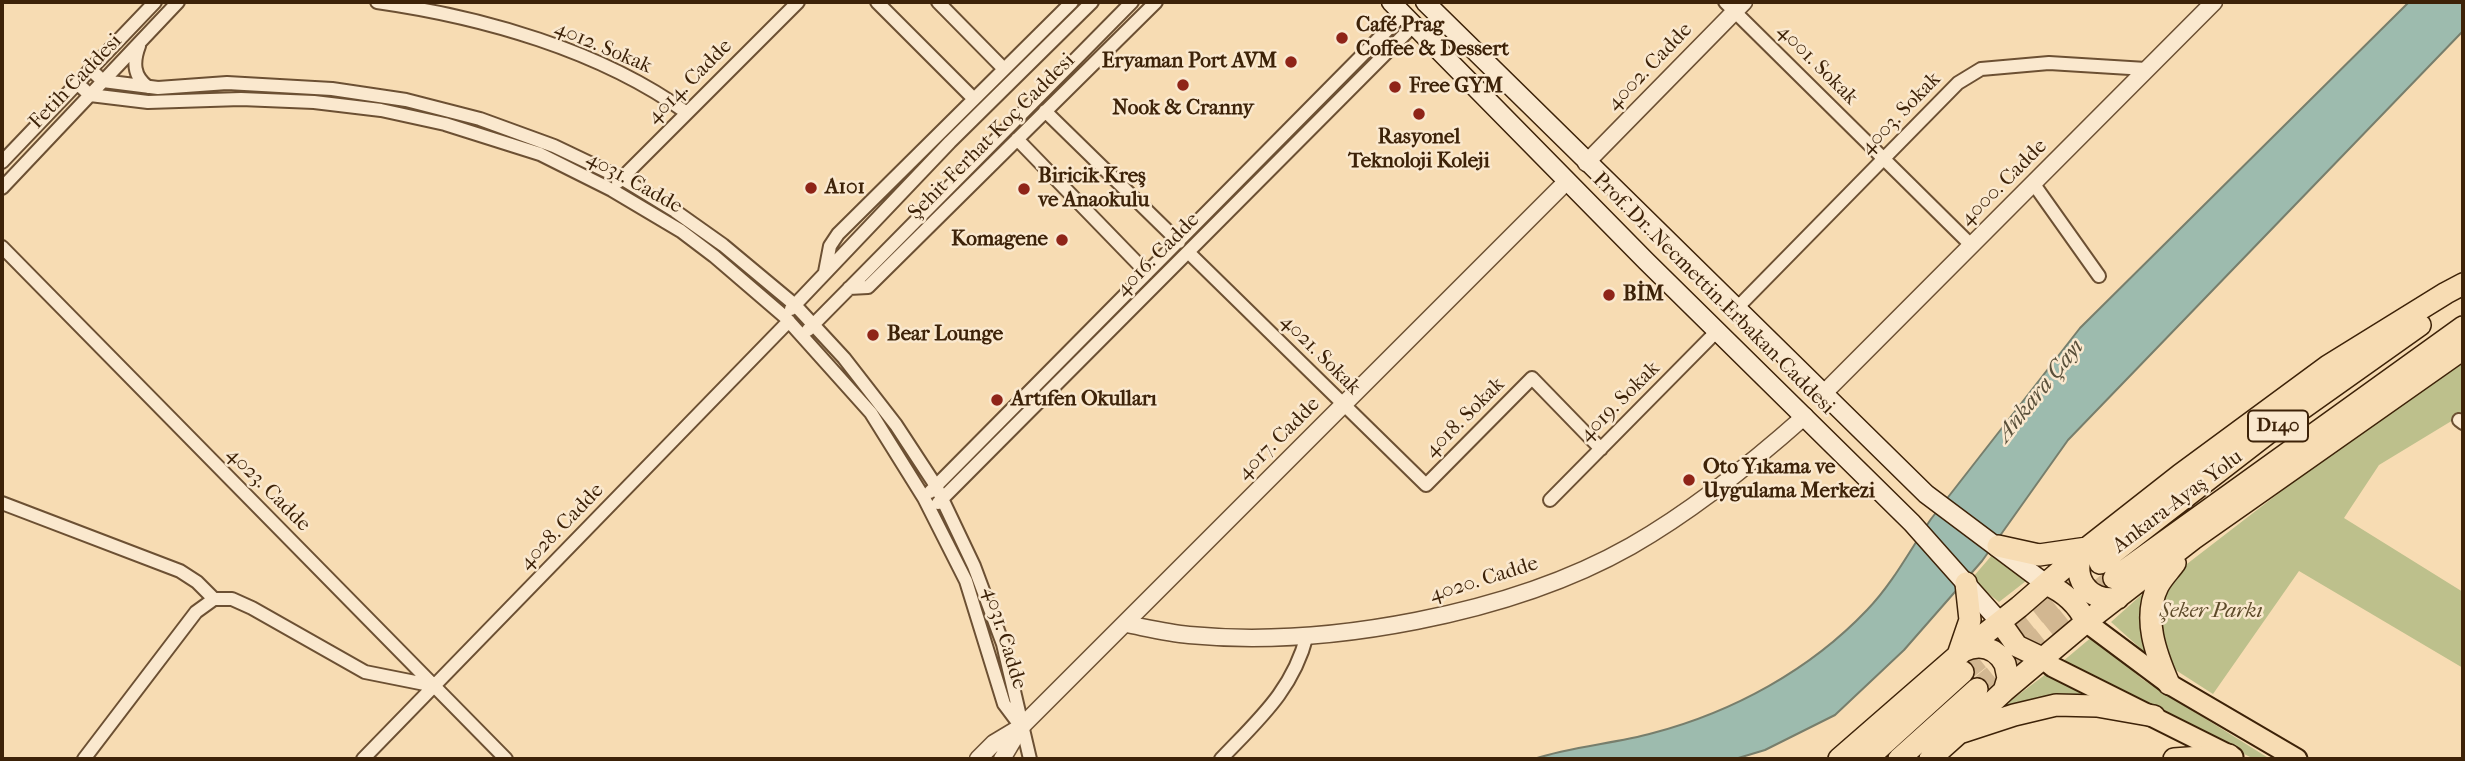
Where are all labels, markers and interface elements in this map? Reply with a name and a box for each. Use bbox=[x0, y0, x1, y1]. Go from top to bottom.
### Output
place label: Café Prag Coffee & Dessert bbox=[1356, 13, 1509, 63]
street label: 4012. Sokak bbox=[551, 16, 655, 80]
street label: 4002. Cadde bbox=[1602, 18, 1698, 116]
street label: 4001. Sokak bbox=[1771, 19, 1863, 111]
street label: Fetih Caddesi bbox=[24, 29, 128, 135]
marker: Café Prag Coffee & Dessert bbox=[1334, 30, 1350, 46]
street label: 4014. Cadde bbox=[642, 34, 738, 130]
street label: Şehit Ferhat Koç Caddesi bbox=[903, 48, 1081, 226]
place label: Eryaman Port AVM bbox=[1102, 49, 1277, 75]
marker: Eryaman Port AVM bbox=[1283, 54, 1299, 70]
street label: 4003. Sokak bbox=[1855, 67, 1947, 161]
place label: Free GYM bbox=[1409, 74, 1503, 100]
marker: Nook & Cranny bbox=[1175, 77, 1191, 93]
marker: Free GYM bbox=[1387, 79, 1403, 95]
place label: Nook & Cranny bbox=[1112, 96, 1254, 122]
marker: Rasyonel Teknoloji Koleji bbox=[1411, 106, 1427, 122]
place label: Rasyonel Teknoloji Koleji bbox=[1348, 125, 1490, 175]
street label: 4000. Cadde bbox=[1955, 134, 2053, 232]
street label: 4031. Cadde bbox=[582, 146, 686, 220]
place label: Biricik Kreş ve Anaokulu bbox=[1038, 164, 1149, 214]
street label: Prof. Dr. Necmettin Erbakan Caddesi bbox=[1587, 168, 1839, 420]
place label: A101 bbox=[825, 175, 865, 201]
marker: A101 bbox=[803, 180, 819, 196]
marker: Biricik Kreş ve Anaokulu bbox=[1016, 181, 1032, 197]
street label: 4016. Cadde bbox=[1111, 208, 1205, 302]
place label: Komagene bbox=[951, 227, 1048, 253]
marker: Komagene bbox=[1054, 232, 1070, 248]
place label: BİM bbox=[1623, 282, 1664, 308]
marker: BİM bbox=[1601, 287, 1617, 303]
street label: 4021. Sokak bbox=[1275, 310, 1365, 400]
place label: Bear Lounge bbox=[887, 322, 1003, 348]
marker: Bear Lounge bbox=[865, 327, 881, 343]
water label: Ankara Çayı bbox=[1991, 334, 2091, 448]
street label: 4019. Sokak bbox=[1574, 356, 1666, 448]
street label: 4018. Sokak bbox=[1420, 373, 1510, 463]
place label: Artıfen Okulları bbox=[1011, 387, 1157, 413]
marker: Artıfen Okulları bbox=[989, 392, 1005, 408]
street label: 4017. Cadde bbox=[1232, 392, 1326, 486]
road number: D140 bbox=[2248, 410, 2308, 442]
street label: 4023. Cadde bbox=[221, 443, 315, 537]
street label: Ankara-Ayaş Yolu bbox=[2108, 445, 2248, 559]
place label: Oto Yıkama ve Uygulama Merkezi bbox=[1703, 455, 1875, 505]
marker: Oto Yıkama ve Uygulama Merkezi bbox=[1681, 472, 1697, 488]
street label: 4028. Cadde bbox=[514, 478, 610, 576]
street label: 4020. Cadde bbox=[1427, 552, 1541, 608]
street label: 4031. Cadde bbox=[976, 584, 1032, 692]
park label: Şeker Parkı bbox=[2159, 599, 2263, 625]

